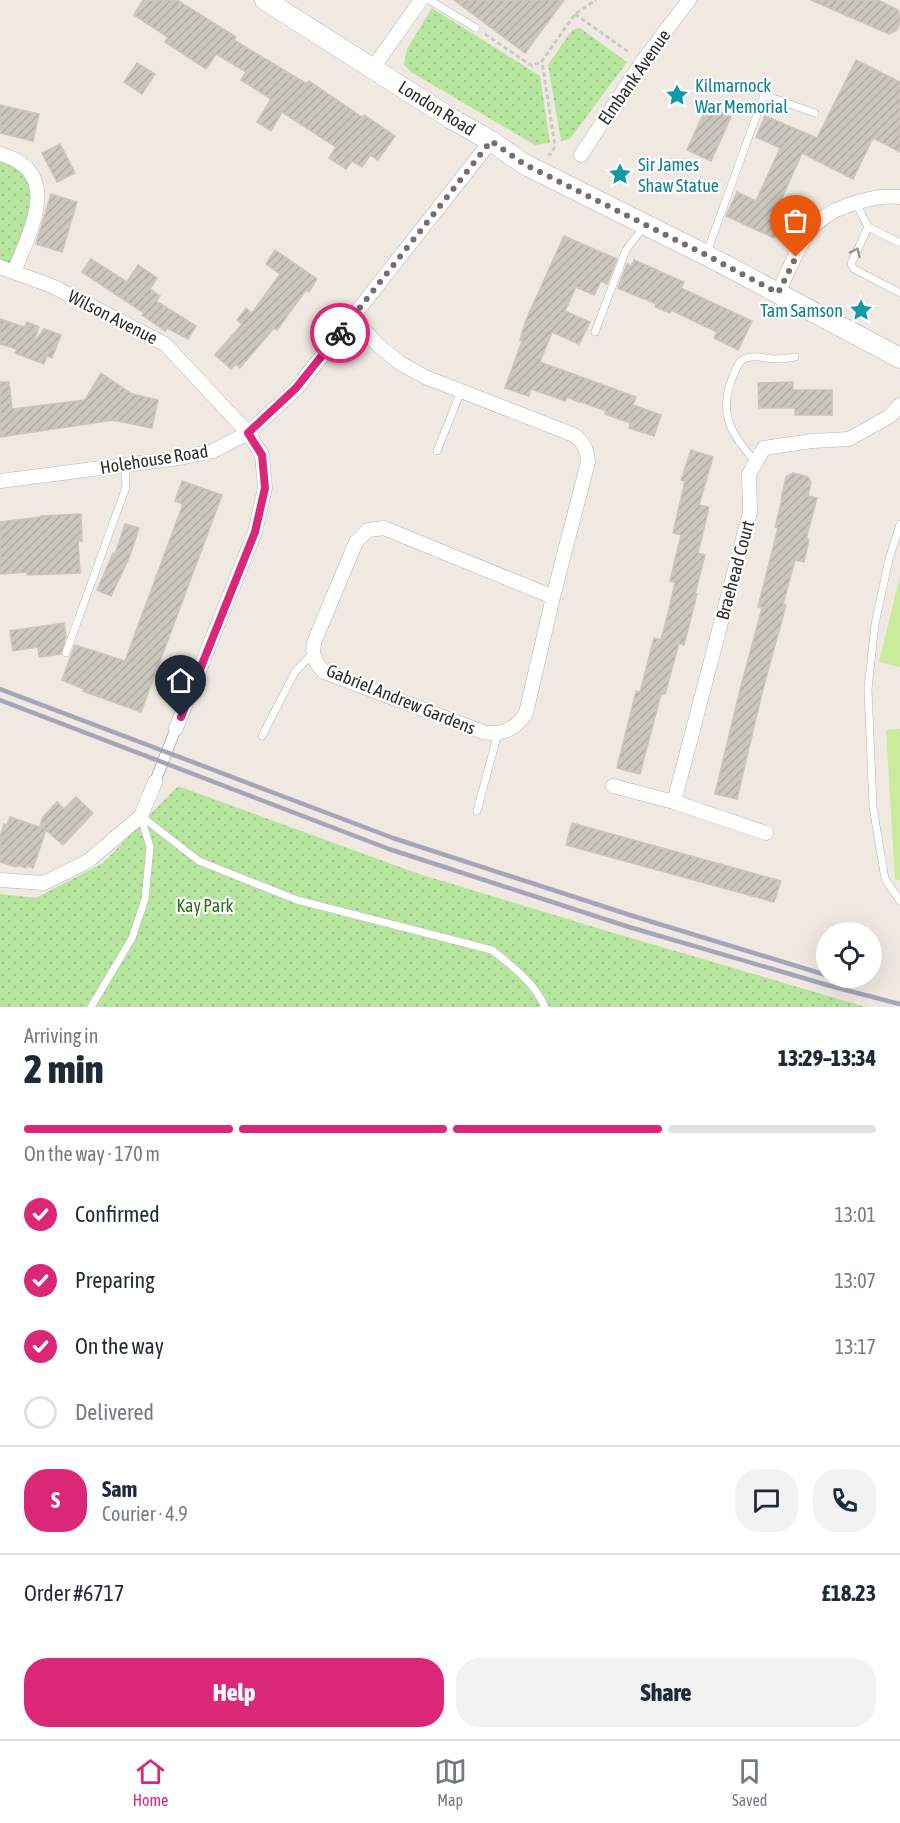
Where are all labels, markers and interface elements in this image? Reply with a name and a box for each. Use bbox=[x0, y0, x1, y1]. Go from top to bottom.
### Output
street label: Elmbank Avenue bbox=[593, 25, 675, 129]
place label: Kilmarnock War Memorial bbox=[695, 75, 788, 117]
street label: London Road bbox=[395, 76, 479, 140]
place icon: Kilmarnock War Memorial bbox=[664, 82, 690, 108]
place label: Sir James Shaw Statue bbox=[638, 154, 719, 196]
place icon: Sir James Shaw Statue bbox=[607, 161, 633, 187]
pin bbox=[770, 195, 821, 257]
icon: bag bbox=[779, 204, 812, 237]
one-way arrow bbox=[849, 248, 861, 259]
street label: Wilson Avenue bbox=[65, 285, 161, 349]
place icon: Tam Samson bbox=[848, 297, 874, 323]
place label: Tam Samson bbox=[760, 300, 843, 321]
courier bbox=[310, 303, 370, 363]
icon: bike bbox=[324, 317, 357, 350]
street label: Holehouse Road bbox=[99, 440, 209, 478]
street label: Braehead Court bbox=[712, 518, 758, 622]
pin bbox=[155, 655, 206, 717]
street label: Gabriel Andrew Gardens bbox=[323, 660, 479, 738]
icon: home bbox=[164, 664, 197, 697]
park label: Kay Park bbox=[177, 895, 233, 916]
map controls bbox=[816, 922, 882, 988]
button: locate bbox=[816, 922, 882, 988]
text: Arriving in bbox=[24, 1024, 98, 1047]
text: 13:29–13:34 bbox=[778, 1045, 876, 1071]
text: 2 min bbox=[24, 1047, 104, 1091]
text: On the way · 170 m bbox=[24, 1142, 160, 1165]
icon: check bbox=[24, 1198, 57, 1231]
text: Confirmed bbox=[75, 1201, 160, 1227]
text: 13:01 bbox=[834, 1203, 876, 1226]
icon: check bbox=[24, 1264, 57, 1297]
text: Preparing bbox=[75, 1267, 155, 1293]
text: 13:07 bbox=[834, 1269, 876, 1292]
icon: check bbox=[24, 1330, 57, 1363]
text: On the way bbox=[75, 1333, 164, 1359]
text: 13:17 bbox=[835, 1335, 876, 1358]
text: Delivered bbox=[75, 1399, 154, 1425]
button: chat bbox=[735, 1469, 798, 1532]
button: phone bbox=[813, 1469, 876, 1532]
text: Sam bbox=[102, 1476, 137, 1502]
text: S bbox=[51, 1487, 60, 1513]
text: Courier · 4.9 bbox=[102, 1502, 188, 1525]
text: Order #6717 bbox=[24, 1580, 124, 1606]
text: £18.23 bbox=[821, 1580, 876, 1606]
button: Help bbox=[24, 1658, 444, 1727]
button: Share bbox=[456, 1658, 876, 1727]
tab: Home bbox=[133, 1755, 168, 1809]
tab: Map bbox=[434, 1755, 467, 1809]
tab: Saved bbox=[732, 1755, 767, 1809]

